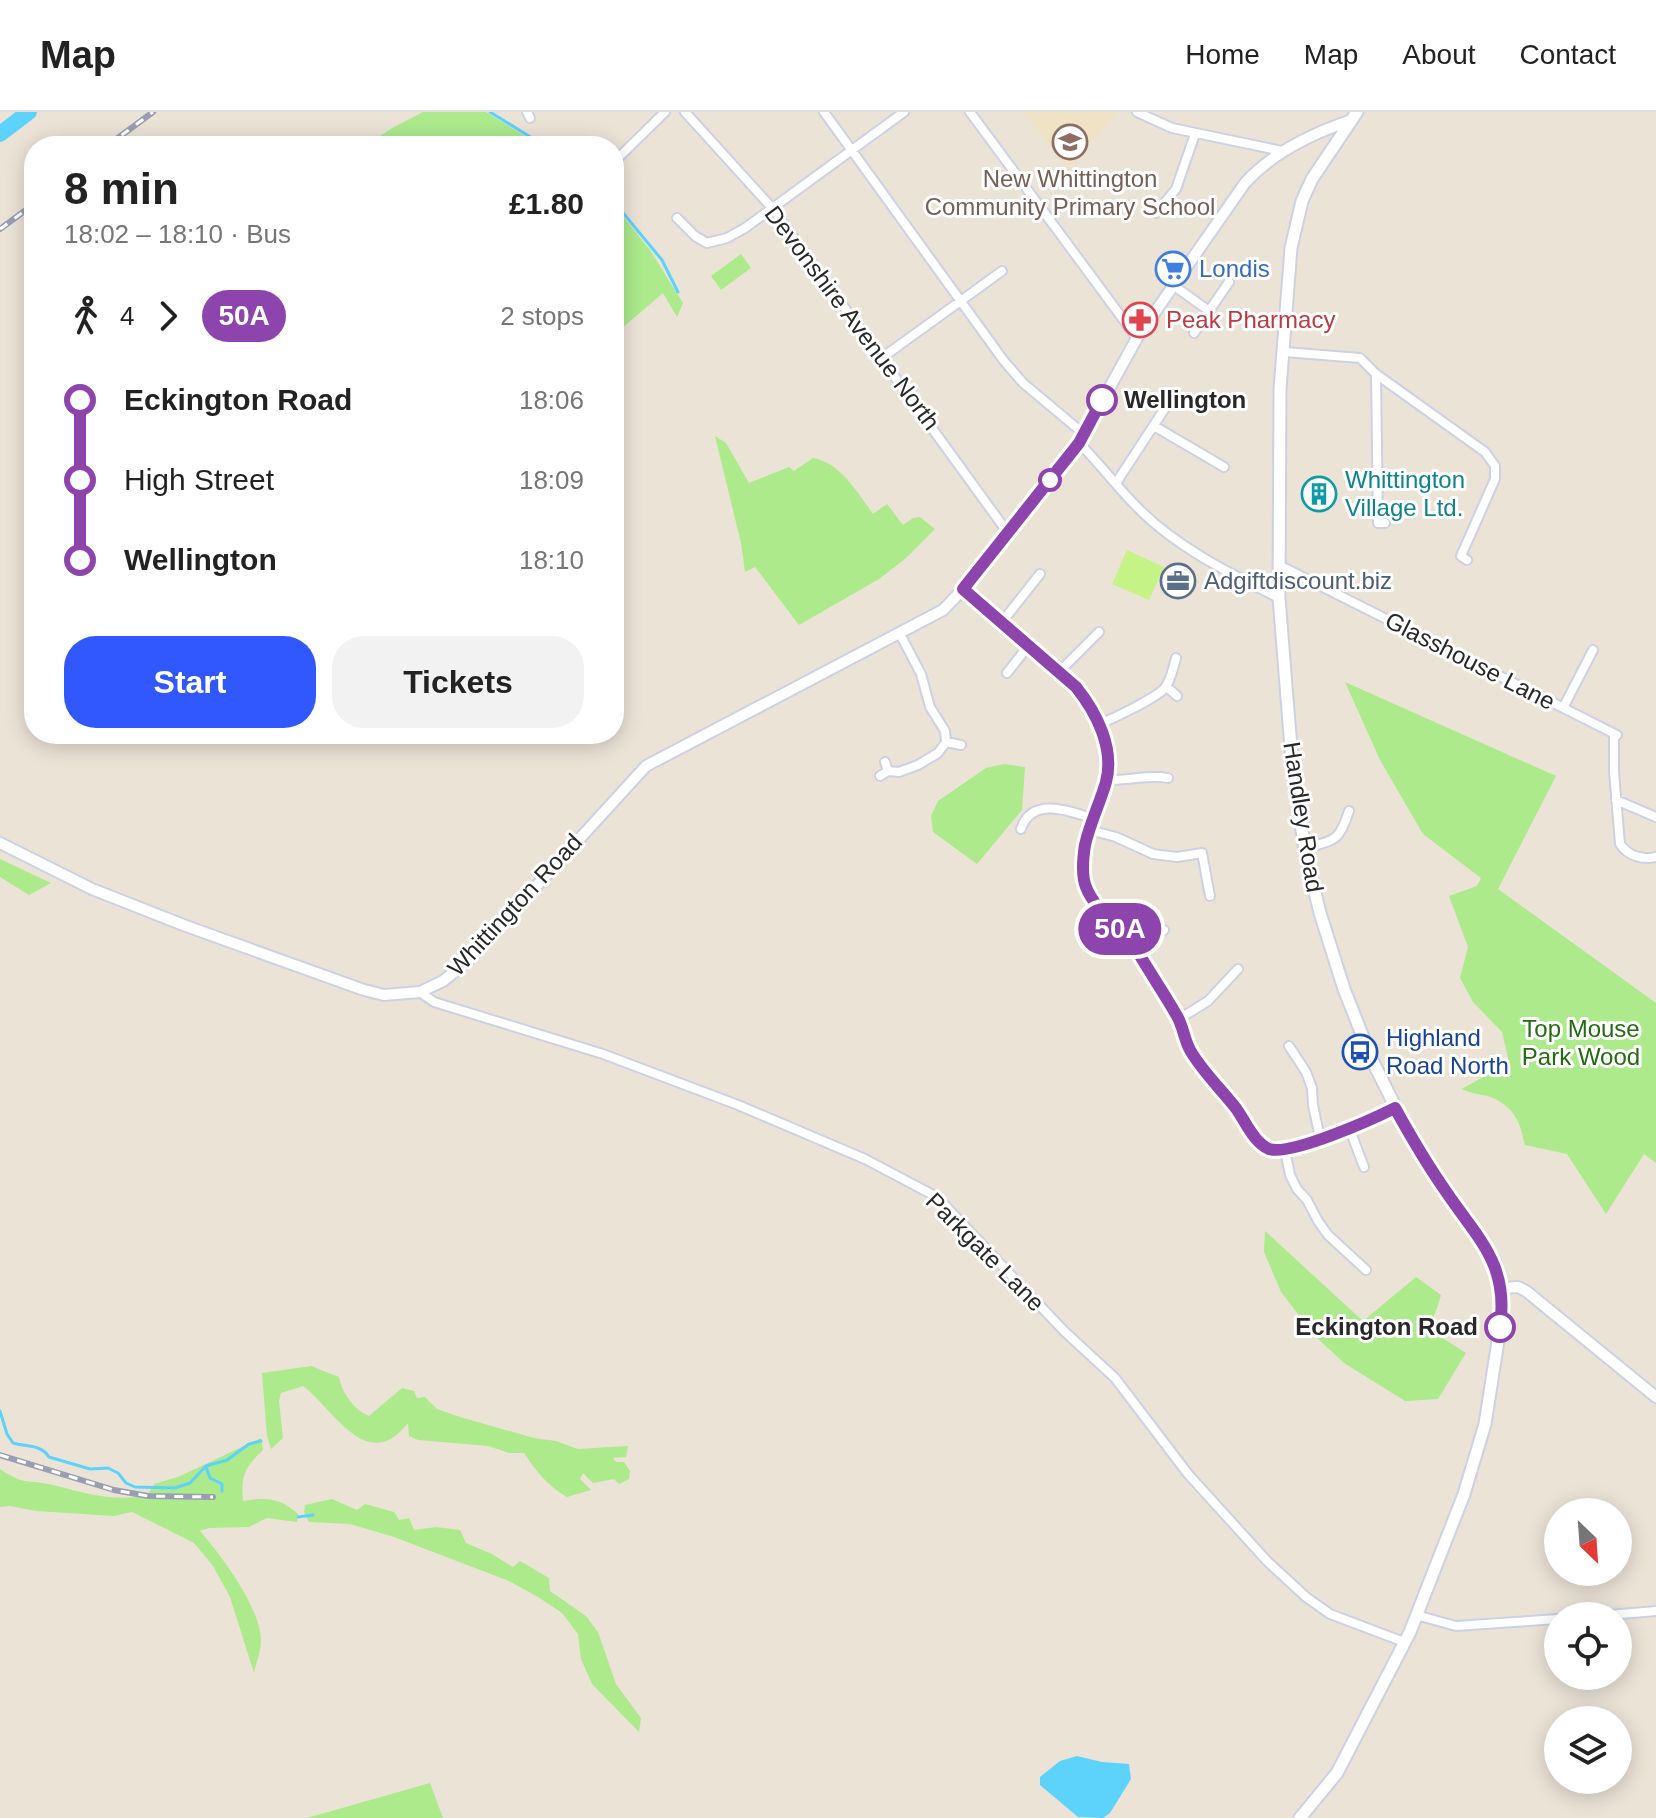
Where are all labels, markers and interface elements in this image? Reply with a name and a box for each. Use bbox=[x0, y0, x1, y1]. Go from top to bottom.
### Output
text: Map bbox=[40, 34, 116, 76]
text: Home bbox=[1185, 39, 1260, 70]
text: Map bbox=[1304, 39, 1358, 70]
text: About bbox=[1402, 39, 1476, 70]
text: Contact bbox=[1520, 39, 1616, 70]
school or university icon: New Whittington Community Primary School bbox=[1051, 123, 1089, 161]
text: 8 min bbox=[64, 164, 179, 213]
place label: New Whittington Community Primary School bbox=[925, 165, 1215, 220]
text: £1.80 bbox=[509, 187, 584, 220]
street label: Devonshire Avenue North bbox=[759, 201, 945, 435]
text: 18:02 – 18:10 · Bus bbox=[64, 219, 291, 249]
supermarket icon: Londis bbox=[1154, 250, 1192, 288]
place label: Londis bbox=[1199, 255, 1270, 282]
icon: walk bbox=[64, 294, 108, 338]
icon: forward bbox=[146, 294, 190, 338]
text: 50A bbox=[218, 300, 270, 331]
text: 4 bbox=[120, 301, 134, 331]
text: 2 stops bbox=[500, 301, 584, 331]
pharmacy icon: Peak Pharmacy bbox=[1121, 301, 1159, 339]
place label: Peak Pharmacy bbox=[1166, 306, 1335, 333]
text: Eckington Road bbox=[124, 383, 352, 416]
text: 18:06 bbox=[519, 385, 584, 415]
marker: Wellington bbox=[1087, 385, 1117, 415]
place label: Wellington bbox=[1124, 386, 1246, 413]
text: High Street bbox=[124, 463, 274, 496]
text: 18:09 bbox=[519, 465, 584, 495]
place label: Whittington Village Ltd. bbox=[1345, 466, 1465, 521]
unlabelled marker bbox=[1039, 469, 1061, 491]
building icon: Whittington Village Ltd. bbox=[1300, 475, 1338, 513]
text: Wellington bbox=[124, 543, 277, 576]
text: 18:10 bbox=[519, 545, 584, 575]
office icon: Adgiftdiscount.biz bbox=[1159, 562, 1197, 600]
place label: Adgiftdiscount.biz bbox=[1204, 567, 1392, 594]
street label: Glasshouse Lane bbox=[1381, 606, 1560, 715]
button: Start bbox=[64, 636, 316, 728]
button: Tickets bbox=[332, 636, 584, 728]
street label: Handley Road bbox=[1278, 740, 1329, 894]
street label: Whittington Road bbox=[442, 828, 587, 981]
line badge: 50A bbox=[1074, 903, 1166, 955]
text: 50A bbox=[1094, 913, 1146, 944]
park label: Top Mouse Park Wood bbox=[1522, 1015, 1640, 1070]
place label: Highland Road North bbox=[1386, 1024, 1509, 1079]
bus stop icon: Highland Road North bbox=[1341, 1033, 1379, 1071]
street label: Parkgate Lane bbox=[921, 1187, 1050, 1316]
marker: Eckington Road bbox=[1485, 1312, 1515, 1342]
place label: Eckington Road bbox=[1295, 1313, 1478, 1340]
north arrow bbox=[1544, 1498, 1632, 1586]
map controls bbox=[1544, 1498, 1632, 1794]
button: locate bbox=[1544, 1602, 1632, 1690]
button: layers bbox=[1544, 1706, 1632, 1794]

